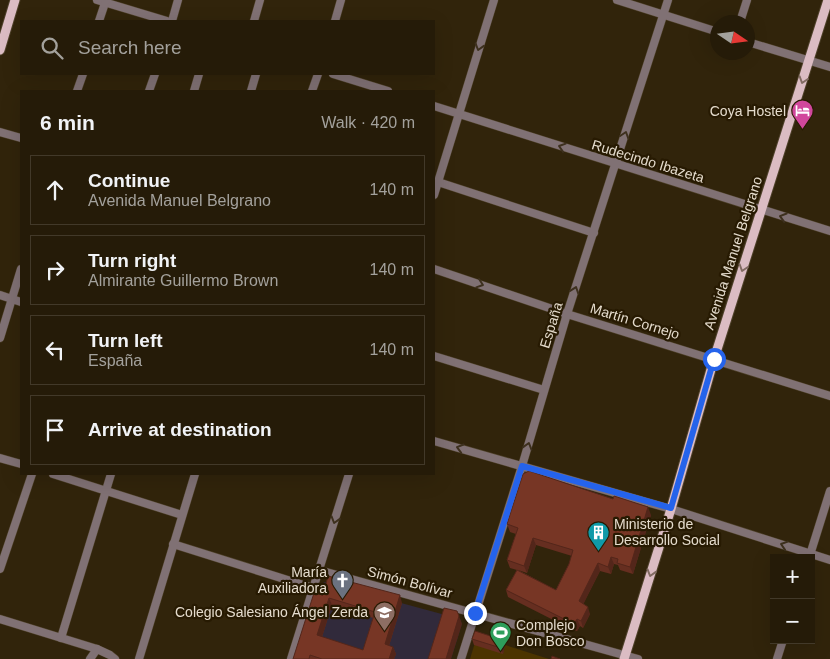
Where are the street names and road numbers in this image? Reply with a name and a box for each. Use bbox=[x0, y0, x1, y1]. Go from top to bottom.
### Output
street label: Rudecindo Ibazeta bbox=[590, 136, 706, 186]
street label: Avenida Manuel Belgrano bbox=[701, 174, 765, 332]
street label: España bbox=[536, 300, 566, 350]
street label: Martín Cornejo bbox=[588, 300, 682, 342]
street label: Simón Bolívar bbox=[366, 563, 454, 601]

